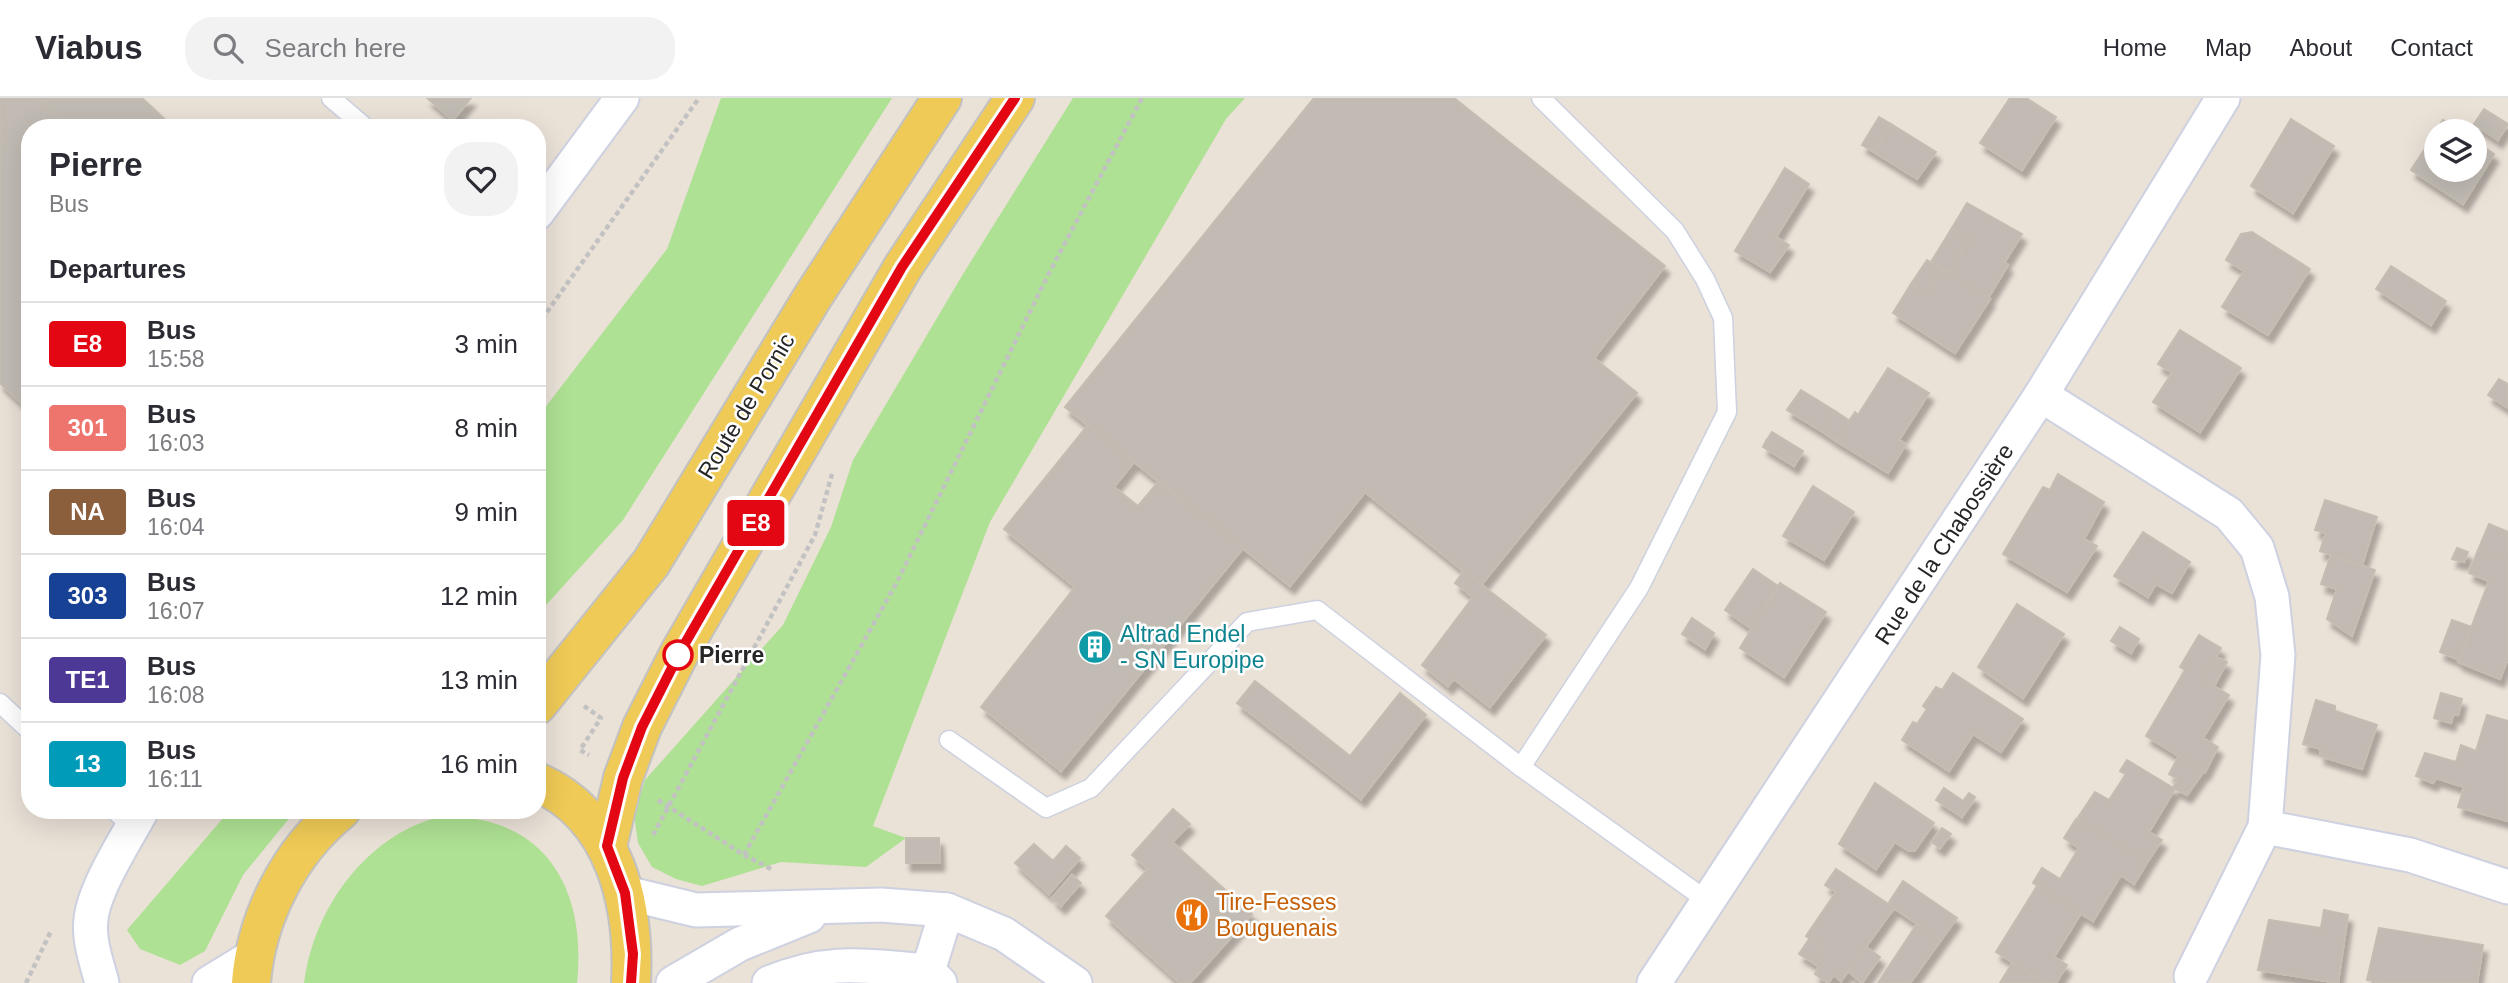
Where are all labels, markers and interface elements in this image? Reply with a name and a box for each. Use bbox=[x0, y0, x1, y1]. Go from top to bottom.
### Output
search box bbox=[185, 17, 675, 80]
text: Viabus bbox=[35, 29, 143, 66]
icon: search bbox=[209, 29, 247, 67]
text: Search here bbox=[265, 33, 406, 63]
text: Home bbox=[2103, 34, 2167, 61]
text: Map bbox=[2205, 34, 2252, 61]
text: About bbox=[2290, 34, 2352, 61]
text: Contact bbox=[2390, 34, 2473, 61]
map controls bbox=[2424, 119, 2487, 182]
button: layers bbox=[2424, 119, 2487, 182]
button: heart bbox=[444, 142, 518, 216]
text: Pierre bbox=[49, 146, 143, 183]
text: Bus bbox=[49, 191, 89, 217]
text: Departures bbox=[49, 254, 186, 284]
text: Bus bbox=[147, 315, 196, 345]
text: 3 min bbox=[454, 329, 518, 359]
street label: Route de Pornic bbox=[692, 329, 800, 483]
text: E8 bbox=[73, 330, 102, 357]
text: 15:58 bbox=[147, 346, 205, 372]
text: Bus bbox=[147, 399, 196, 429]
text: 8 min bbox=[454, 413, 518, 443]
text: 301 bbox=[67, 414, 108, 441]
text: 16:03 bbox=[147, 430, 205, 456]
street label: Rue de la Chabossière bbox=[1869, 439, 2019, 649]
text: Bus bbox=[147, 483, 196, 513]
text: 9 min bbox=[454, 497, 518, 527]
text: NA bbox=[70, 498, 105, 525]
line badge: E8 bbox=[724, 500, 788, 546]
text: E8 bbox=[741, 509, 771, 536]
text: 16:04 bbox=[147, 514, 205, 540]
text: Bus bbox=[147, 567, 196, 597]
text: 12 min bbox=[440, 581, 518, 611]
text: 303 bbox=[67, 582, 108, 609]
text: 16:07 bbox=[147, 598, 205, 624]
place label: Altrad Endel - SN Europipe bbox=[1120, 621, 1264, 673]
building icon: Altrad Endel - SN Europipe bbox=[1076, 628, 1114, 666]
marker: Pierre bbox=[663, 640, 693, 670]
place label: Pierre bbox=[699, 642, 764, 668]
text: Bus bbox=[147, 651, 196, 681]
text: 13 min bbox=[440, 665, 518, 695]
text: TE1 bbox=[65, 666, 110, 693]
text: 16:08 bbox=[147, 682, 205, 708]
text: Bus bbox=[147, 735, 196, 765]
text: 16 min bbox=[440, 749, 518, 779]
text: 13 bbox=[74, 750, 101, 777]
text: 16:11 bbox=[147, 766, 203, 792]
place label: Tire-Fesses Bouguenais bbox=[1216, 889, 1338, 941]
restaurant icon: Tire-Fesses Bouguenais bbox=[1173, 896, 1211, 934]

